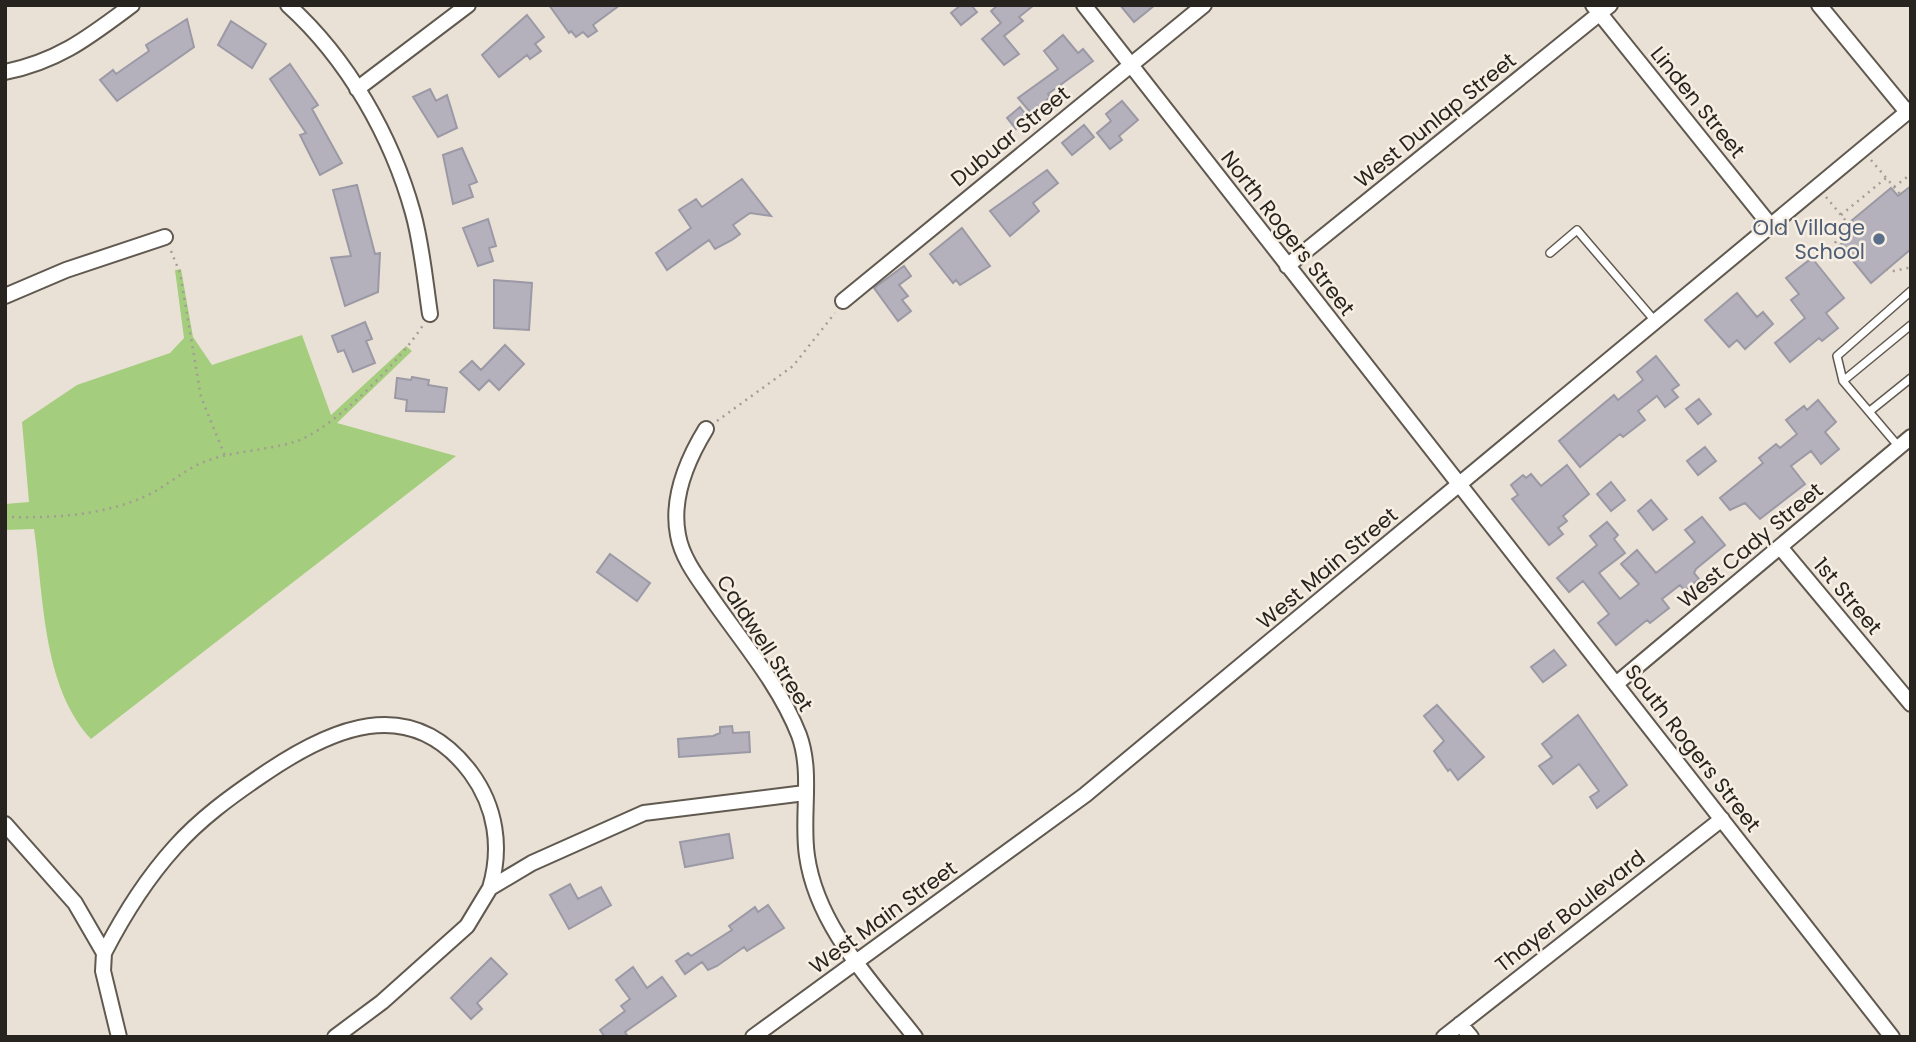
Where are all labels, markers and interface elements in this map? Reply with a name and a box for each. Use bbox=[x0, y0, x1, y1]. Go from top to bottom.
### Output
street label: Linden Street bbox=[1644, 40, 1752, 164]
street label: West Dunlap Street bbox=[1348, 46, 1522, 194]
street label: Dubuar Street bbox=[945, 79, 1075, 193]
street label: North Rogers Street bbox=[1214, 144, 1362, 322]
place label: Old Village School bbox=[1752, 213, 1865, 266]
marker: Old Village School bbox=[1871, 231, 1887, 247]
street label: West Cady Street bbox=[1671, 476, 1829, 614]
street label: West Main Street bbox=[1250, 500, 1404, 636]
street label: 1st Street bbox=[1807, 551, 1889, 641]
street label: Caldwell Street bbox=[710, 569, 820, 717]
street label: South Rogers Street bbox=[1618, 658, 1768, 838]
street label: Thayer Boulevard bbox=[1489, 843, 1651, 979]
street label: West Main Street bbox=[803, 854, 963, 980]

